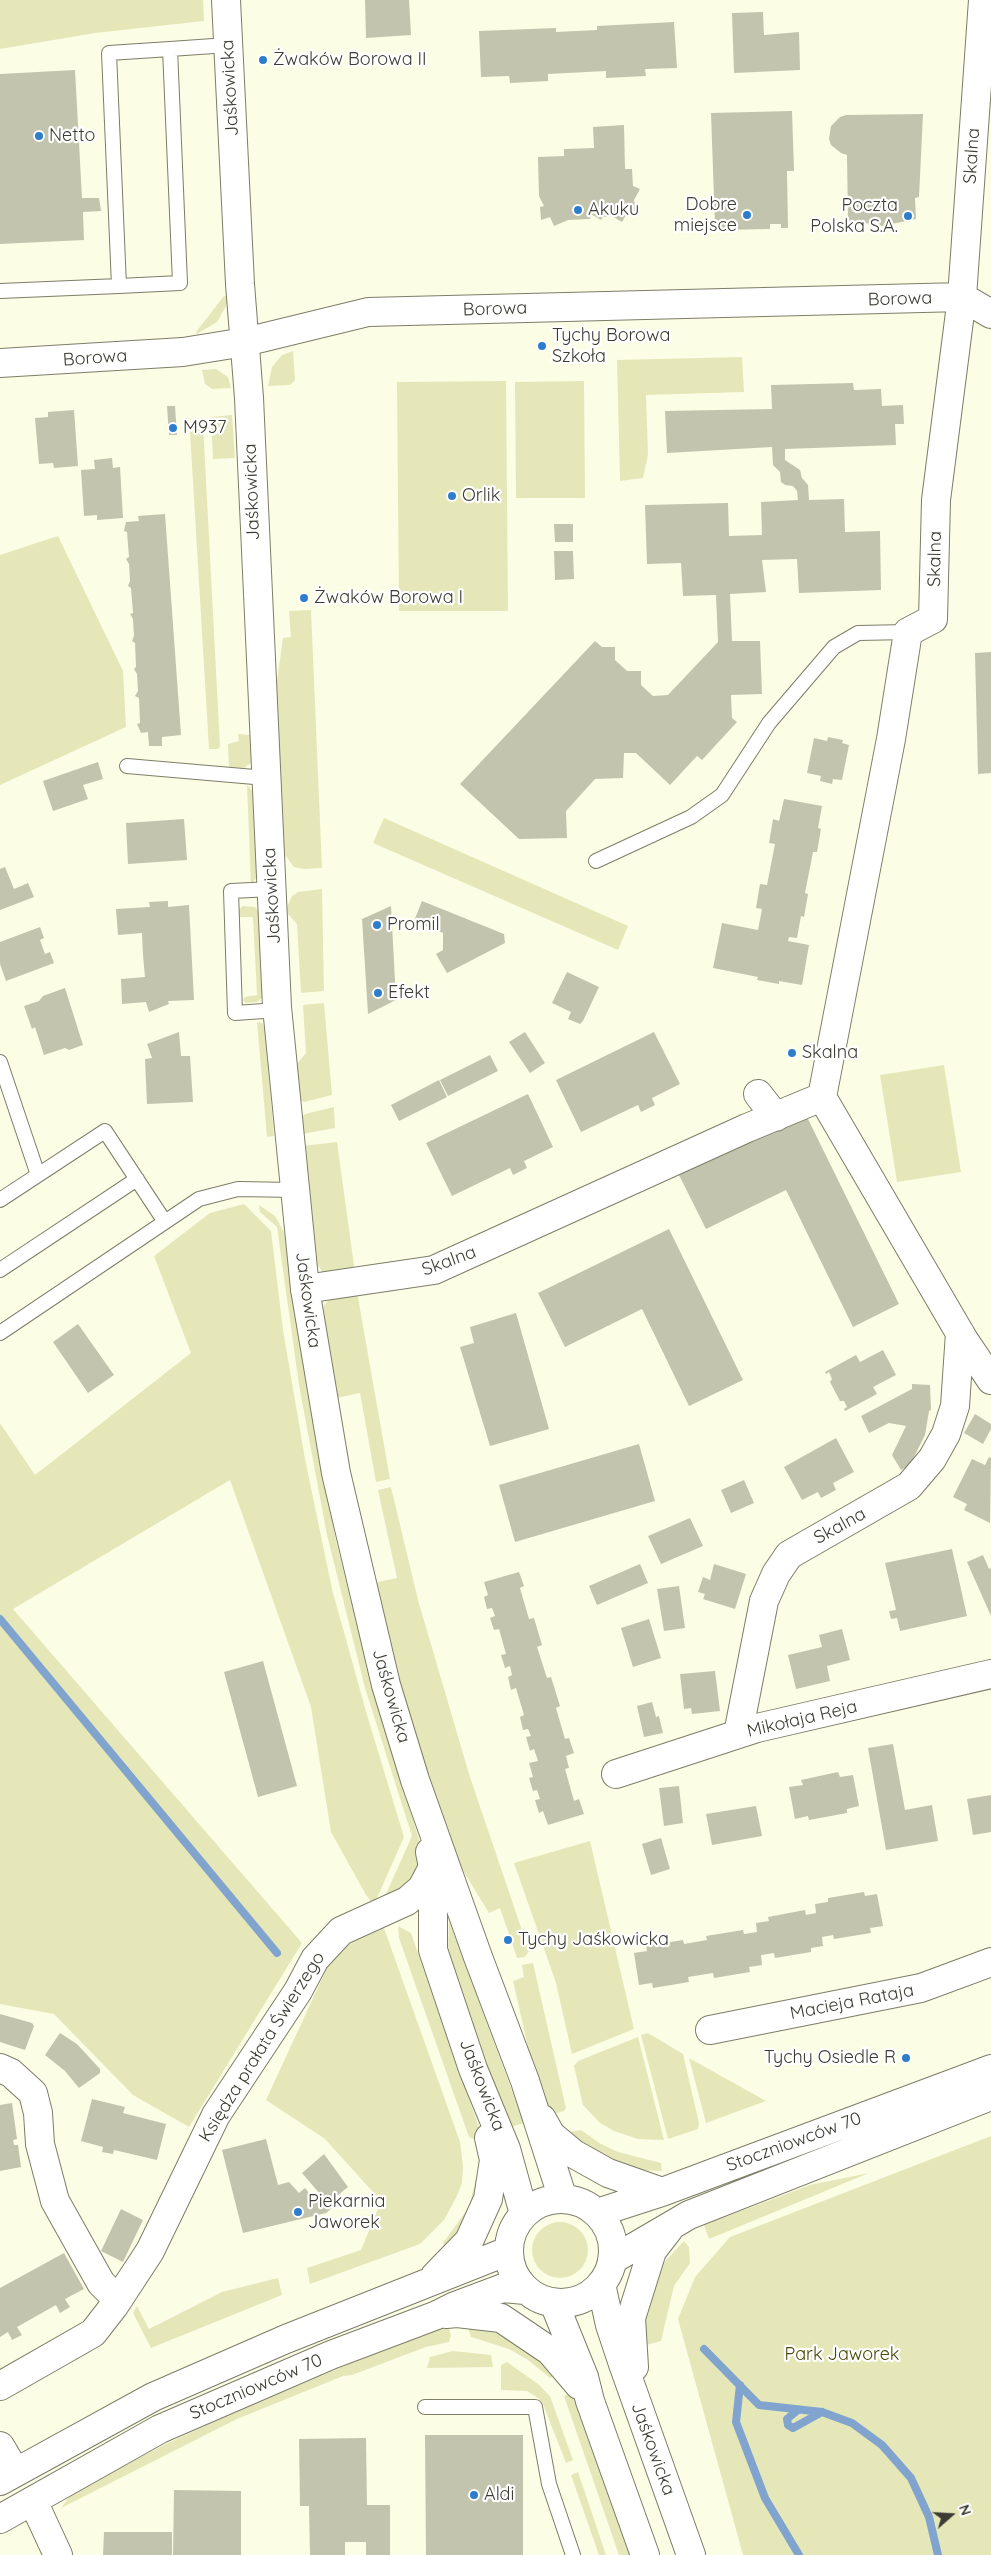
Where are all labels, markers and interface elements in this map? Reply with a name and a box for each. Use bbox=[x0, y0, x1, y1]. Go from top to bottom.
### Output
street label: Jaśkowicka bbox=[217, 39, 243, 137]
place label: Żwaków Borowa II bbox=[273, 49, 426, 71]
marker: Żwaków Borowa II bbox=[257, 54, 269, 66]
place label: Netto bbox=[49, 125, 95, 147]
street label: Skalna bbox=[959, 127, 985, 185]
marker: Netto bbox=[33, 130, 45, 142]
place label: Dobre miejsce bbox=[674, 194, 737, 236]
place label: Poczta Polska S.A. bbox=[810, 195, 898, 238]
place label: Akuku bbox=[588, 199, 639, 221]
marker: Akuku bbox=[572, 204, 584, 216]
marker: Dobre miejsce bbox=[741, 209, 753, 221]
marker: Poczta Polska S.A. bbox=[902, 210, 914, 222]
street label: Borowa bbox=[867, 287, 933, 311]
street label: Borowa bbox=[462, 297, 528, 321]
place label: Tychy Borowa Szkoła bbox=[552, 325, 670, 368]
marker: Tychy Borowa Szkoła bbox=[536, 340, 548, 352]
street label: Borowa bbox=[62, 345, 128, 371]
place label: M937 bbox=[183, 417, 227, 439]
marker: M937 bbox=[167, 422, 179, 434]
street label: Jaśkowicka bbox=[240, 443, 264, 541]
place label: Orlik bbox=[462, 485, 500, 507]
marker: Orlik bbox=[446, 490, 458, 502]
street label: Skalna bbox=[924, 531, 946, 587]
place label: Żwaków Borowa I bbox=[314, 587, 463, 609]
marker: Żwaków Borowa I bbox=[298, 592, 310, 604]
street label: Jaśkowicka bbox=[259, 847, 285, 945]
place label: Promil bbox=[387, 914, 440, 936]
marker: Promil bbox=[371, 919, 383, 931]
place label: Efekt bbox=[388, 982, 430, 1004]
marker: Efekt bbox=[372, 987, 384, 999]
place label: Skalna bbox=[802, 1042, 858, 1064]
marker: Skalna bbox=[786, 1047, 798, 1059]
street label: Skalna bbox=[419, 1241, 479, 1281]
street label: Jaśkowicka bbox=[291, 1251, 325, 1349]
street label: Skalna bbox=[810, 1503, 870, 1549]
street label: Jaśkowicka bbox=[367, 1646, 415, 1746]
street label: Mikołaja Reja bbox=[745, 1696, 859, 1742]
place label: Tychy Jaśkowicka bbox=[518, 1929, 669, 1951]
marker: Tychy Jaśkowicka bbox=[502, 1934, 514, 1946]
street label: Księdza prałata Świerzego bbox=[194, 1948, 330, 2146]
street label: Macieja Rataja bbox=[788, 1979, 916, 2025]
street label: Jaśkowicka bbox=[455, 2036, 509, 2134]
place label: Tychy Osiedle R bbox=[764, 2047, 896, 2069]
marker: Tychy Osiedle R bbox=[900, 2052, 912, 2064]
street label: Stoczniowców 70 bbox=[723, 2108, 865, 2176]
place label: Piekarnia Jaworek bbox=[308, 2191, 385, 2234]
marker: Piekarnia Jaworek bbox=[292, 2206, 304, 2218]
park label: Park Jaworek bbox=[785, 2344, 899, 2366]
street label: Stoczniowców 70 bbox=[186, 2349, 326, 2425]
street label: Jaśkowicka bbox=[626, 2400, 680, 2498]
place label: Aldi bbox=[484, 2484, 514, 2506]
marker: Aldi bbox=[468, 2489, 480, 2501]
north arrow bbox=[926, 2490, 976, 2540]
text: N bbox=[955, 2502, 975, 2518]

